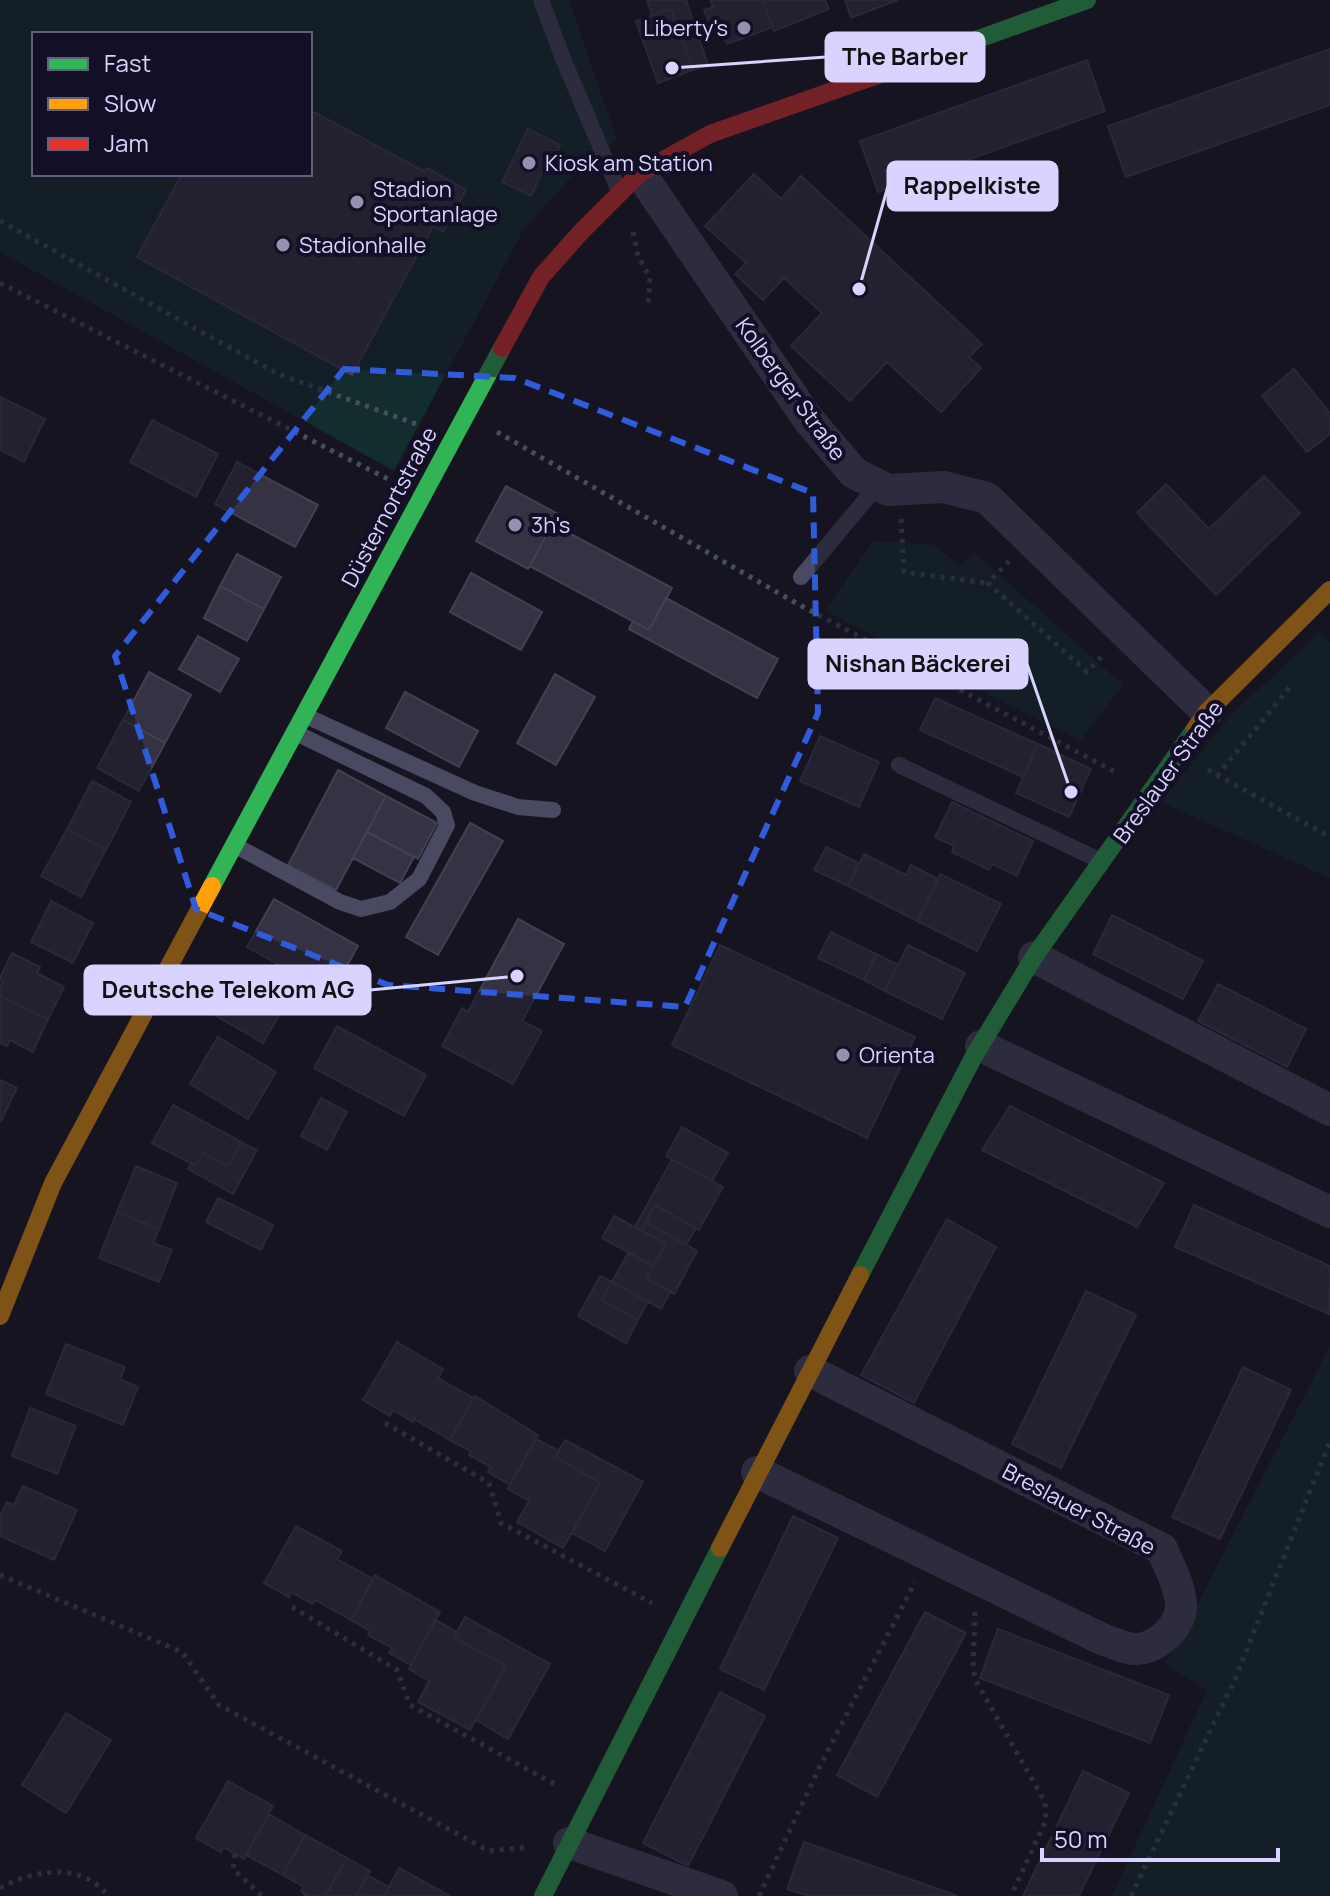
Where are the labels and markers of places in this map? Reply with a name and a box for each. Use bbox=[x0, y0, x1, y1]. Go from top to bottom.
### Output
place label: Liberty's bbox=[643, 13, 728, 43]
marker: Liberty's bbox=[735, 19, 753, 37]
callout: The Barber bbox=[826, 33, 984, 81]
place label: Kiosk am Station bbox=[545, 148, 713, 178]
marker: Kiosk am Station bbox=[520, 154, 538, 172]
callout: Rappelkiste bbox=[888, 162, 1057, 210]
place label: Stadion Sportanlage bbox=[373, 174, 498, 229]
marker: Stadion Sportanlage bbox=[348, 193, 366, 211]
place label: Stadionhalle bbox=[299, 230, 426, 260]
marker: Stadionhalle bbox=[274, 236, 292, 254]
place label: 3h's bbox=[531, 510, 570, 540]
marker: 3h's bbox=[506, 516, 524, 534]
callout: Nishan Bäckerei bbox=[809, 640, 1027, 688]
callout: Deutsche Telekom AG bbox=[85, 966, 370, 1014]
place label: Orienta bbox=[859, 1040, 935, 1070]
marker: Orienta bbox=[834, 1046, 852, 1064]

